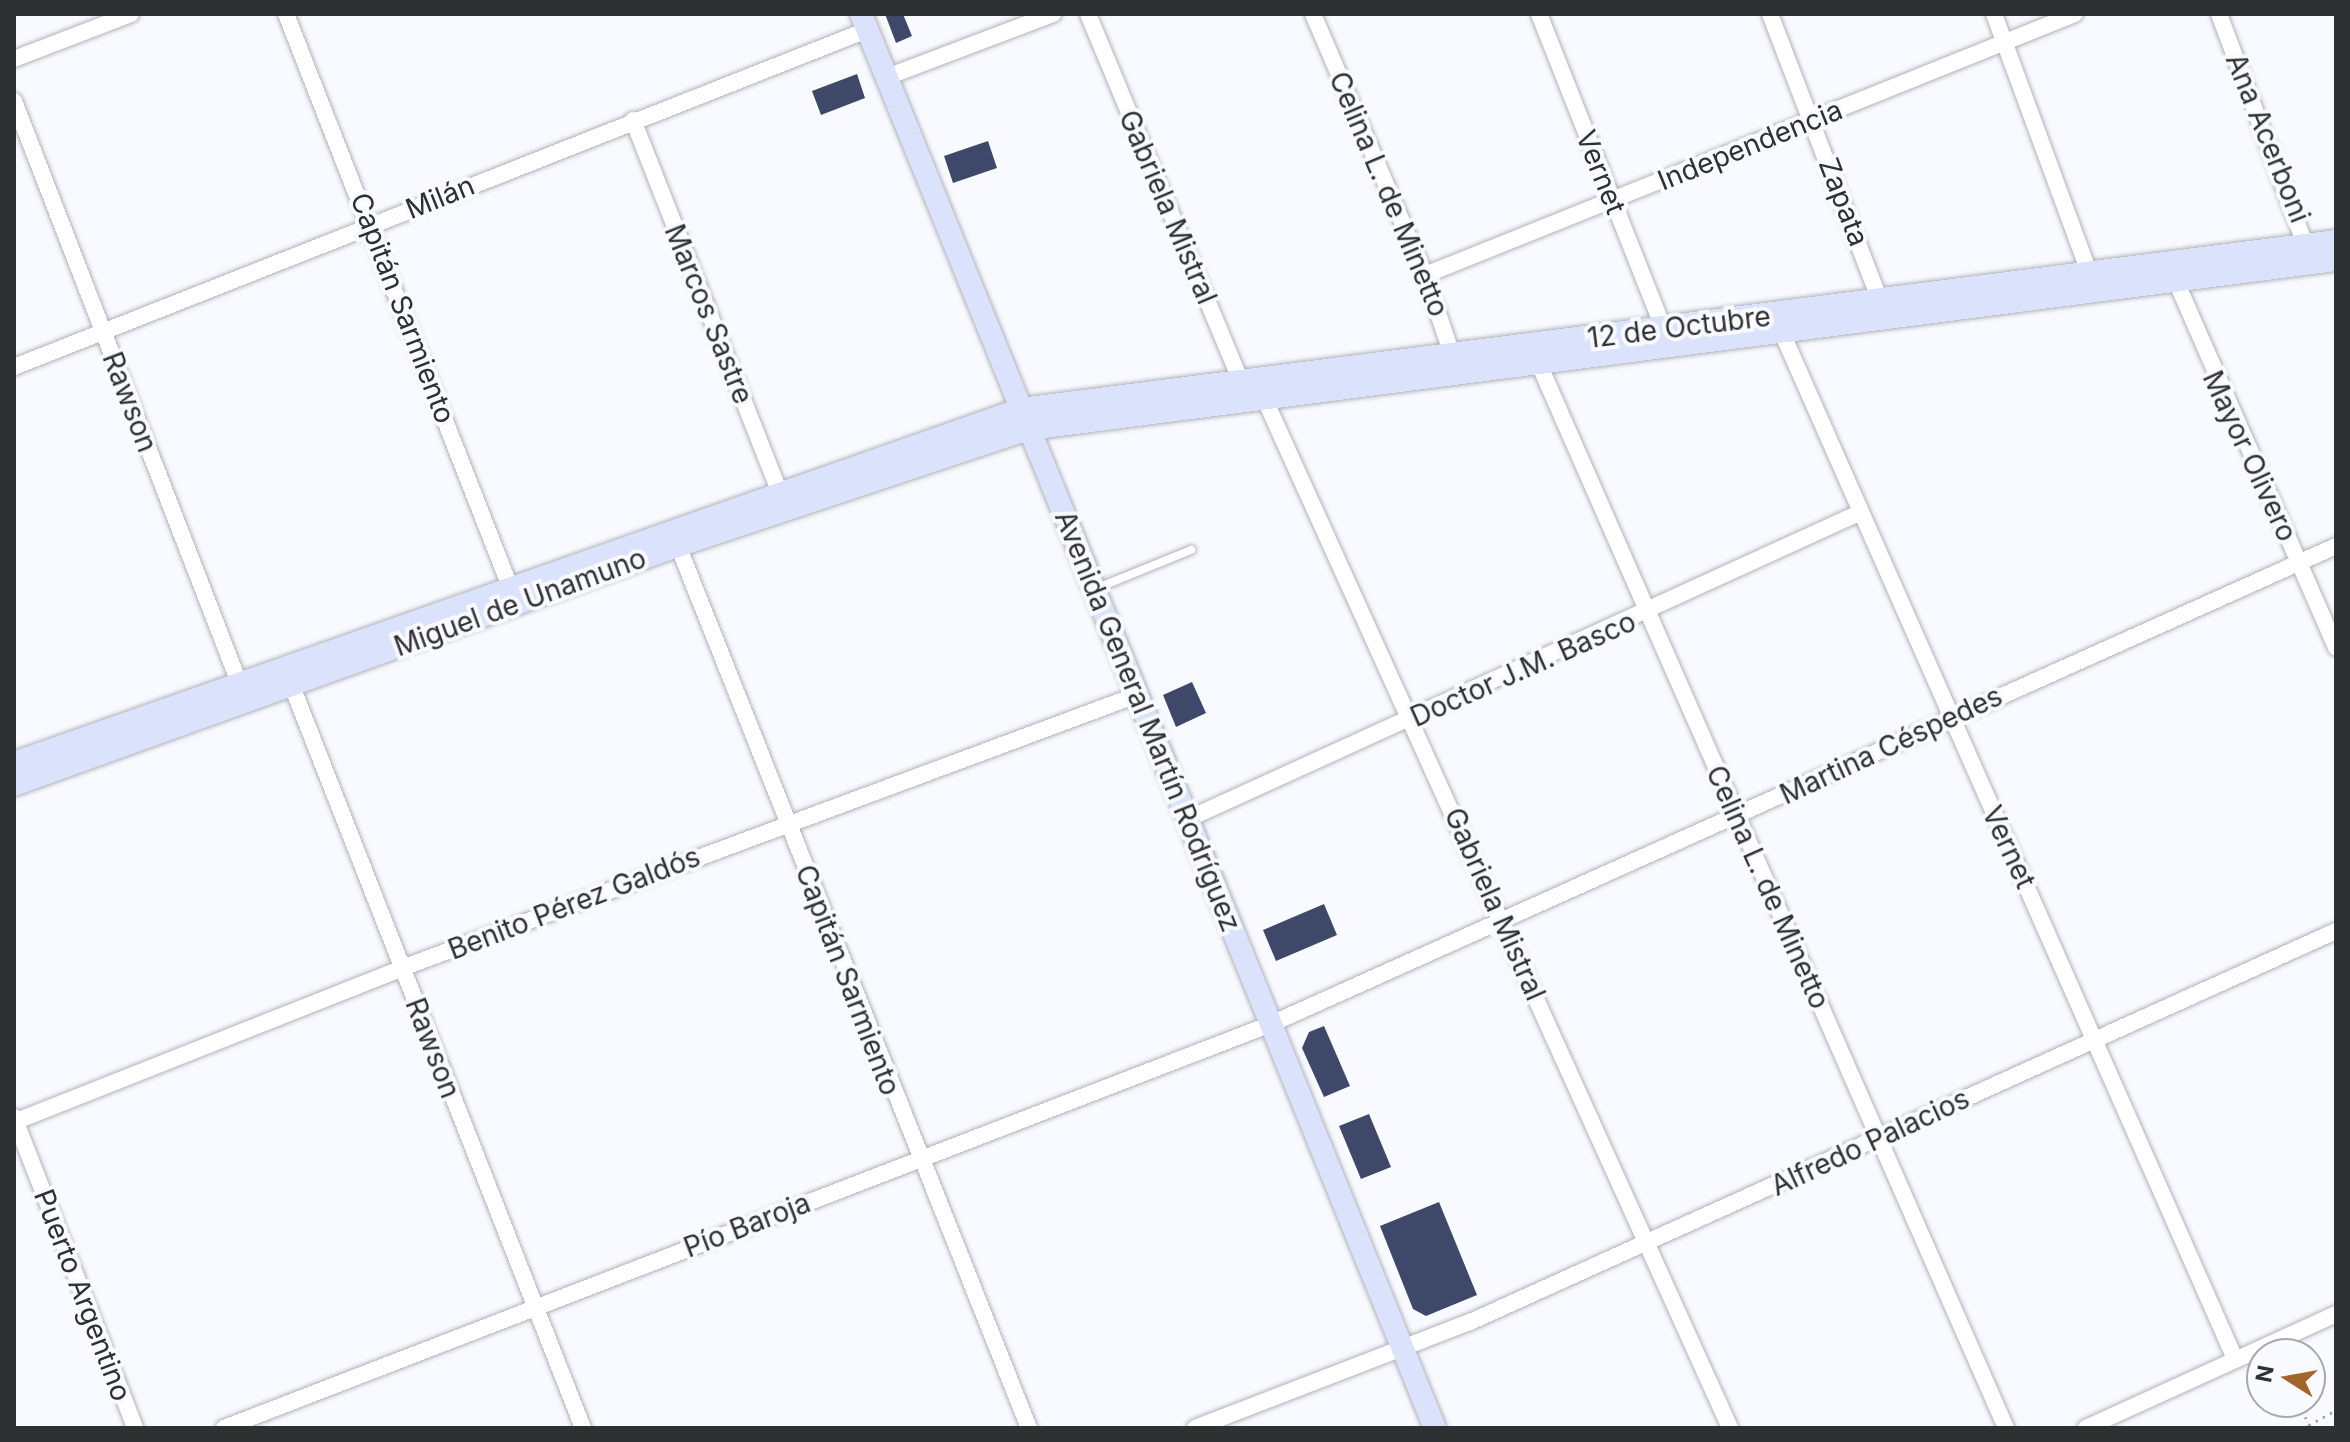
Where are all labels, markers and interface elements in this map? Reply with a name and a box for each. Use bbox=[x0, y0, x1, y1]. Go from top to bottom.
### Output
street label: Ana Acerboni bbox=[2219, 49, 2317, 227]
street label: Celina L. de Minetto bbox=[1322, 67, 1456, 321]
street label: Independencia bbox=[1653, 93, 1847, 197]
street label: Gabriela Mistral bbox=[1112, 105, 1224, 309]
street label: Vernet bbox=[1569, 125, 1633, 219]
street label: Zapata bbox=[1812, 153, 1876, 251]
street label: Milán bbox=[401, 168, 479, 226]
street label: Capitán Sarmiento bbox=[344, 188, 462, 428]
street label: Marcos Sastre bbox=[658, 219, 760, 409]
street label: 12 de Octubre bbox=[1585, 299, 1773, 355]
street label: Rawson bbox=[96, 347, 164, 457]
street label: Mayor Olivero bbox=[2196, 365, 2304, 547]
street label: Avenida General Martín Rodríguez bbox=[1048, 506, 1248, 936]
street label: Miguel de Unamuno bbox=[389, 541, 651, 663]
street label: Doctor J.M. Basco bbox=[1405, 604, 1641, 734]
street label: Martina Céspedes bbox=[1775, 679, 2007, 811]
street label: Celina L. de Minetto bbox=[1699, 760, 1837, 1014]
street label: Vernet bbox=[1975, 800, 2043, 894]
street label: Gabriela Mistral bbox=[1437, 802, 1553, 1006]
street label: Benito Pérez Galdós bbox=[443, 839, 705, 967]
street label: Capitán Sarmiento bbox=[789, 860, 907, 1100]
street label: Rawson bbox=[399, 993, 467, 1103]
street label: Alfredo Palacios bbox=[1765, 1081, 1975, 1203]
street label: Puerto Argentino bbox=[27, 1184, 139, 1406]
street label: Pío Baroja bbox=[679, 1186, 815, 1264]
north arrow bbox=[2246, 1338, 2326, 1418]
text: N bbox=[2250, 1363, 2279, 1385]

